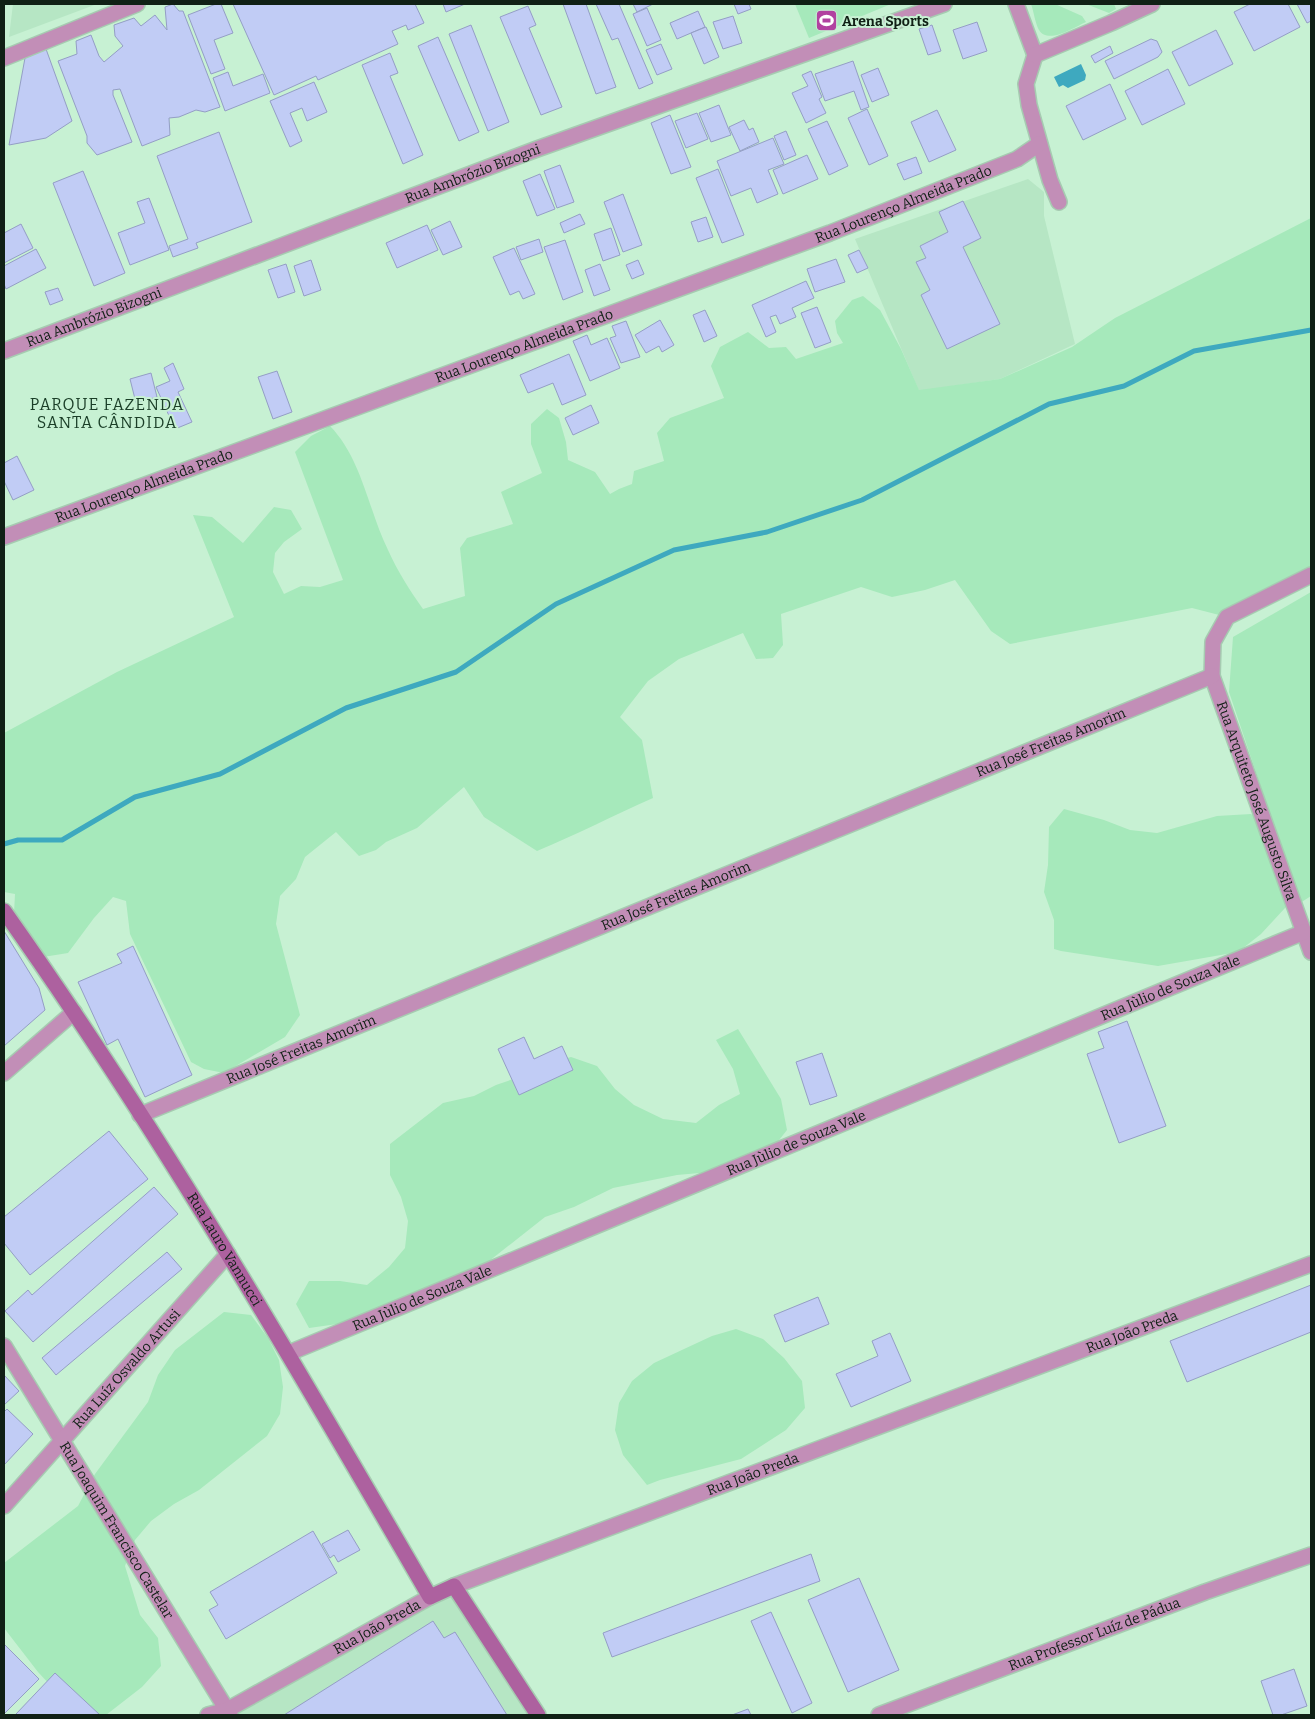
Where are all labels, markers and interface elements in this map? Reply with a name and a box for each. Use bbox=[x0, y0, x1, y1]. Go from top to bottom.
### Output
sports icon: Arena Sports bbox=[814, 9, 838, 33]
place label: Arena Sports bbox=[842, 13, 929, 30]
street label: Rua Ambrózio Bizogni bbox=[402, 140, 542, 207]
street label: Rua Lourenço Almeida Prado bbox=[813, 161, 994, 246]
street label: Rua Ambrózio Bizogni bbox=[24, 284, 164, 350]
street label: Rua Lourenço Almeida Prado bbox=[433, 305, 615, 386]
district label: PARQUE FAZENDA SANTA CÂNDIDA bbox=[30, 395, 184, 432]
street label: Rua Lourenço Almeida Prado bbox=[53, 445, 235, 526]
street label: Rua Arquiteto José Augusto Silva bbox=[1213, 699, 1300, 903]
street label: Rua José Freitas Amorim bbox=[973, 704, 1128, 780]
street label: Rua José Freitas Amorim bbox=[599, 857, 754, 934]
street label: Rua Jùlio de Souza Vale bbox=[1098, 951, 1242, 1024]
street label: Rua José Freitas Amorim bbox=[224, 1011, 379, 1087]
street label: Rua Jùlio de Souza Vale bbox=[724, 1106, 868, 1179]
street label: Rua Lauro Vannucci bbox=[184, 1190, 266, 1309]
street label: Rua Jùlio de Souza Vale bbox=[350, 1261, 494, 1334]
street label: Rua Luíz Osvaldo Artusi bbox=[69, 1305, 184, 1431]
street label: Rua João Preda bbox=[1083, 1306, 1180, 1356]
street label: Rua Joaquim Francisco Castelar bbox=[56, 1439, 177, 1622]
street label: Rua João Preda bbox=[704, 1449, 801, 1499]
street label: Rua Professor Luíz de Pádua bbox=[1006, 1594, 1183, 1674]
street label: Rua João Preda bbox=[330, 1596, 423, 1658]

